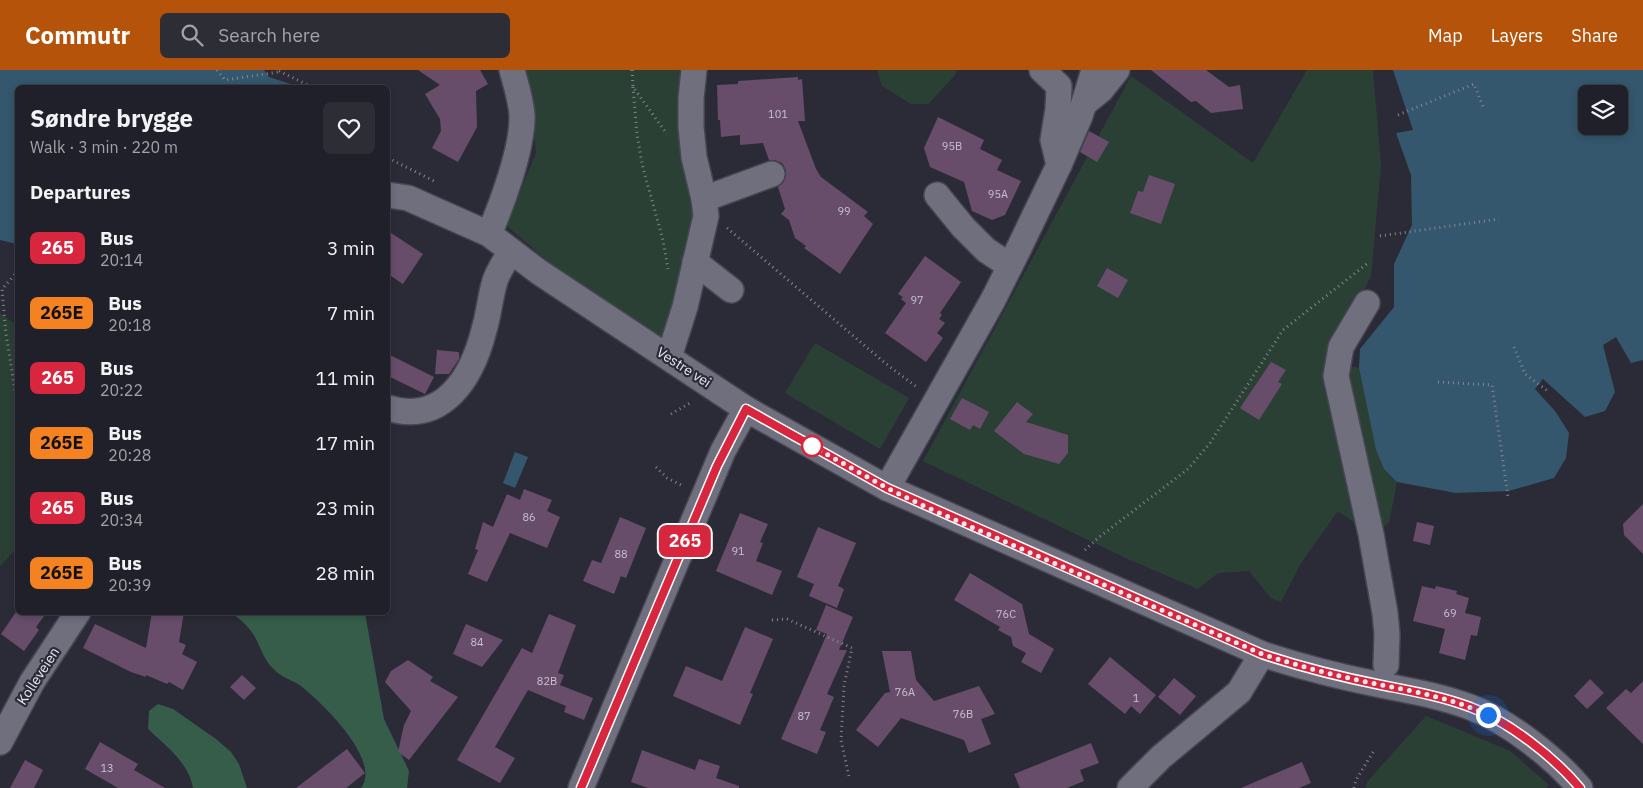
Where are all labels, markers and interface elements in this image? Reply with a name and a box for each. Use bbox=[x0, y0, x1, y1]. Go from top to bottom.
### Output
search box bbox=[160, 13, 510, 58]
text: Commutr bbox=[25, 19, 130, 51]
icon: search bbox=[178, 21, 206, 49]
text: Search here bbox=[218, 23, 320, 47]
text: Map bbox=[1428, 24, 1463, 47]
text: Layers bbox=[1491, 24, 1543, 47]
text: Share bbox=[1571, 24, 1618, 47]
map controls bbox=[1578, 85, 1628, 135]
button: layers bbox=[1578, 85, 1628, 135]
text: Søndre brygge bbox=[30, 102, 193, 134]
button: heart bbox=[323, 102, 375, 154]
house number: 101 bbox=[768, 107, 788, 121]
text: Walk · 3 min · 220 m bbox=[30, 137, 178, 157]
house number: 95B bbox=[942, 139, 962, 153]
text: Departures bbox=[30, 180, 130, 204]
house number: 95A bbox=[988, 187, 1008, 201]
house number: 99 bbox=[837, 204, 851, 218]
text: Bus bbox=[100, 226, 134, 250]
text: 265 bbox=[41, 236, 74, 259]
text: 3 min bbox=[327, 236, 375, 260]
text: 20:14 bbox=[100, 250, 143, 270]
text: Bus bbox=[108, 291, 142, 315]
house number: 97 bbox=[910, 293, 924, 307]
text: 265E bbox=[40, 301, 83, 324]
text: 7 min bbox=[327, 301, 375, 325]
text: 20:18 bbox=[108, 315, 151, 335]
street label: Vestre vei bbox=[653, 343, 715, 391]
text: Bus bbox=[100, 356, 134, 380]
text: 265 bbox=[41, 366, 74, 389]
text: 11 min bbox=[316, 366, 375, 390]
text: 20:22 bbox=[100, 380, 143, 400]
text: Bus bbox=[108, 421, 142, 445]
text: 265E bbox=[40, 431, 83, 454]
text: 17 min bbox=[316, 431, 375, 455]
unlabelled marker bbox=[801, 435, 823, 457]
text: 20:28 bbox=[108, 445, 151, 465]
text: Bus bbox=[100, 486, 134, 510]
text: 265 bbox=[41, 496, 74, 519]
text: 23 min bbox=[316, 496, 375, 520]
text: 20:34 bbox=[100, 510, 143, 530]
house number: 86 bbox=[522, 510, 536, 524]
line badge: 265 bbox=[656, 525, 714, 557]
text: 265 bbox=[669, 529, 701, 552]
house number: 91 bbox=[731, 544, 745, 558]
house number: 88 bbox=[614, 547, 628, 561]
text: Bus bbox=[108, 551, 142, 575]
text: 265E bbox=[40, 561, 83, 584]
text: 28 min bbox=[316, 561, 375, 585]
text: 20:39 bbox=[108, 575, 151, 595]
house number: 69 bbox=[1443, 606, 1457, 620]
house number: 76C bbox=[996, 607, 1016, 621]
house number: 84 bbox=[470, 635, 484, 649]
street label: Kolleveien bbox=[13, 644, 63, 708]
house number: 82B bbox=[537, 674, 557, 688]
house number: 76A bbox=[895, 685, 915, 699]
house number: 1 bbox=[1133, 691, 1140, 705]
your location bbox=[1476, 703, 1501, 728]
house number: 76B bbox=[953, 707, 973, 721]
house number: 87 bbox=[797, 709, 811, 723]
house number: 13 bbox=[100, 761, 114, 775]

